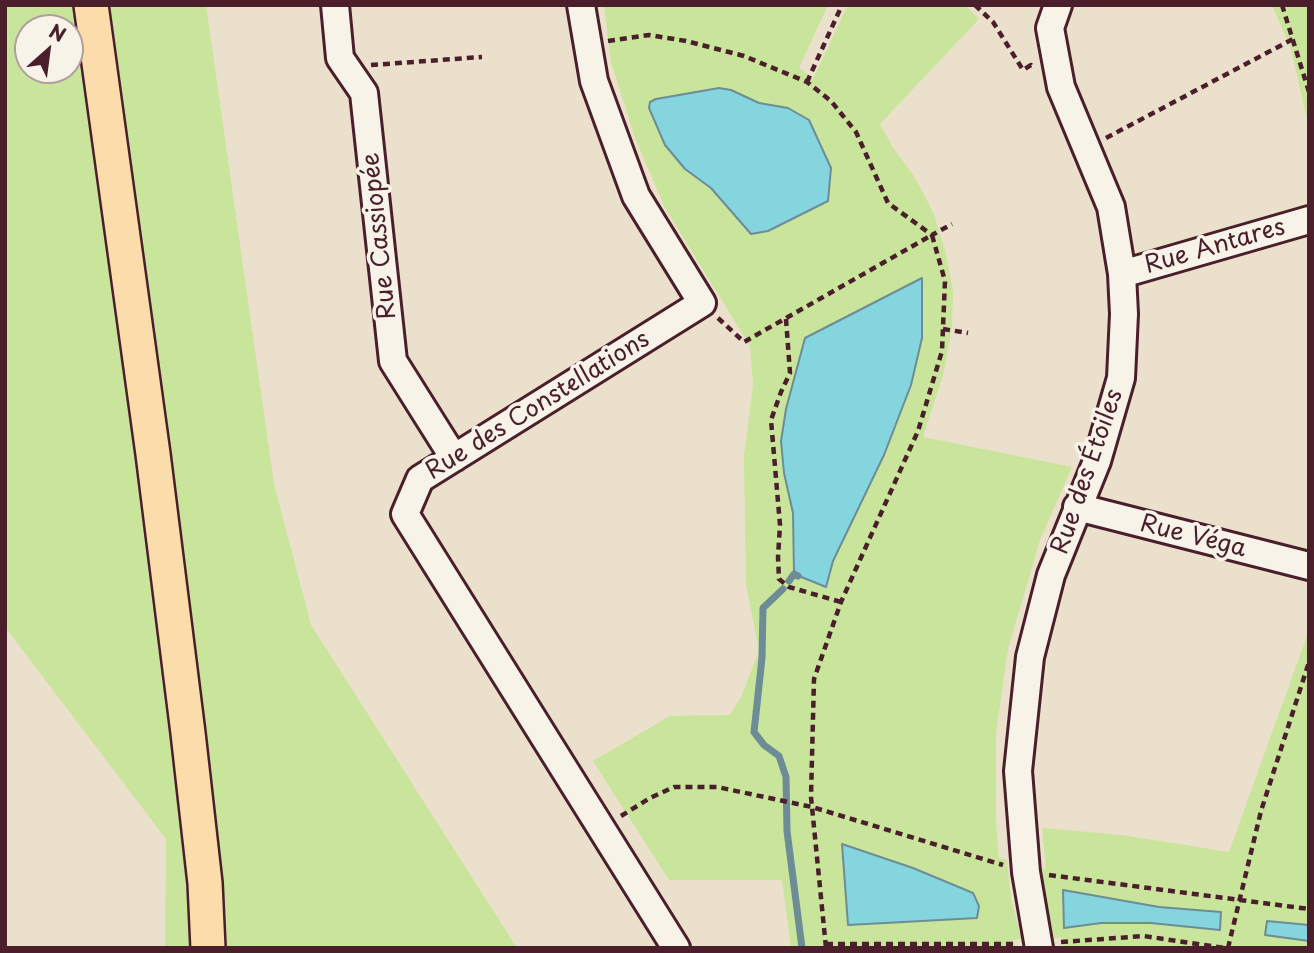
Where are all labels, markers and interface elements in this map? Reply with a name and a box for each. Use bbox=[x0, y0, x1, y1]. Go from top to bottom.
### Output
north arrow bbox=[14, 14, 84, 84]
text: N bbox=[45, 16, 71, 48]
street label: Rue Cassiopée bbox=[357, 151, 403, 321]
street label: Rue Antares bbox=[1141, 213, 1289, 281]
street label: Rue des Constellations bbox=[421, 325, 655, 487]
street label: Rue des Étoiles bbox=[1046, 386, 1130, 558]
street label: Rue Véga bbox=[1137, 510, 1249, 564]

